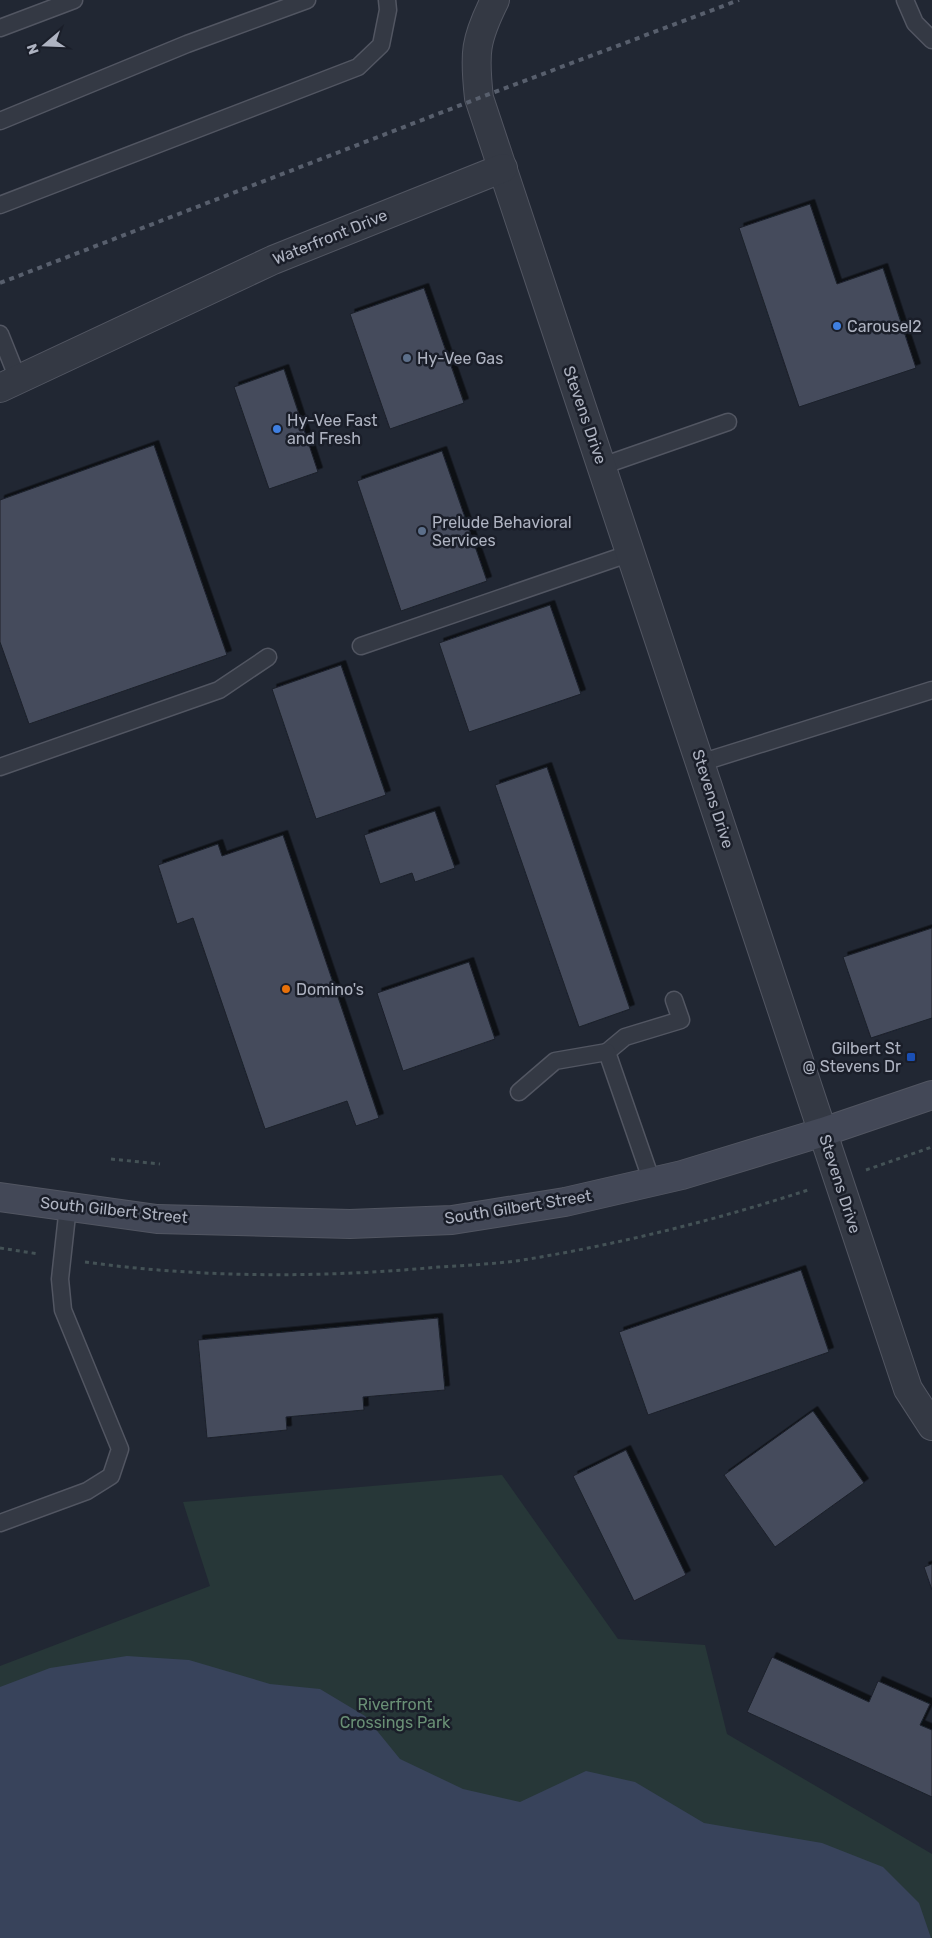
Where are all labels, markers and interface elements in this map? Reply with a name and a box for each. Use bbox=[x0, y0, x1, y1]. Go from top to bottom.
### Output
north arrow bbox=[20, 20, 70, 70]
text: N bbox=[24, 42, 43, 57]
street label: Waterfront Drive bbox=[270, 205, 390, 269]
place label: Carousel2 bbox=[847, 317, 922, 336]
marker: Carousel2 bbox=[831, 320, 843, 332]
place label: Hy-Vee Gas bbox=[417, 349, 503, 368]
marker: Hy-Vee Gas bbox=[401, 352, 413, 364]
street label: Stevens Drive bbox=[559, 363, 611, 467]
place label: Hy-Vee Fast and Fresh bbox=[287, 411, 378, 448]
marker: Hy-Vee Fast and Fresh bbox=[271, 423, 283, 435]
place label: Prelude Behavioral Services bbox=[432, 513, 572, 550]
marker: Prelude Behavioral Services bbox=[416, 525, 428, 537]
street label: Stevens Drive bbox=[688, 747, 738, 851]
place label: Domino's bbox=[296, 980, 364, 999]
marker: Domino's bbox=[280, 983, 292, 995]
place label: Gilbert St @ Stevens Dr bbox=[802, 1039, 901, 1076]
marker: Gilbert St @ Stevens Dr bbox=[905, 1051, 917, 1063]
street label: Stevens Drive bbox=[815, 1132, 865, 1236]
street label: South Gilbert Street bbox=[443, 1186, 593, 1228]
street label: South Gilbert Street bbox=[39, 1193, 189, 1227]
park label: Riverfront Crossings Park bbox=[340, 1695, 451, 1732]

